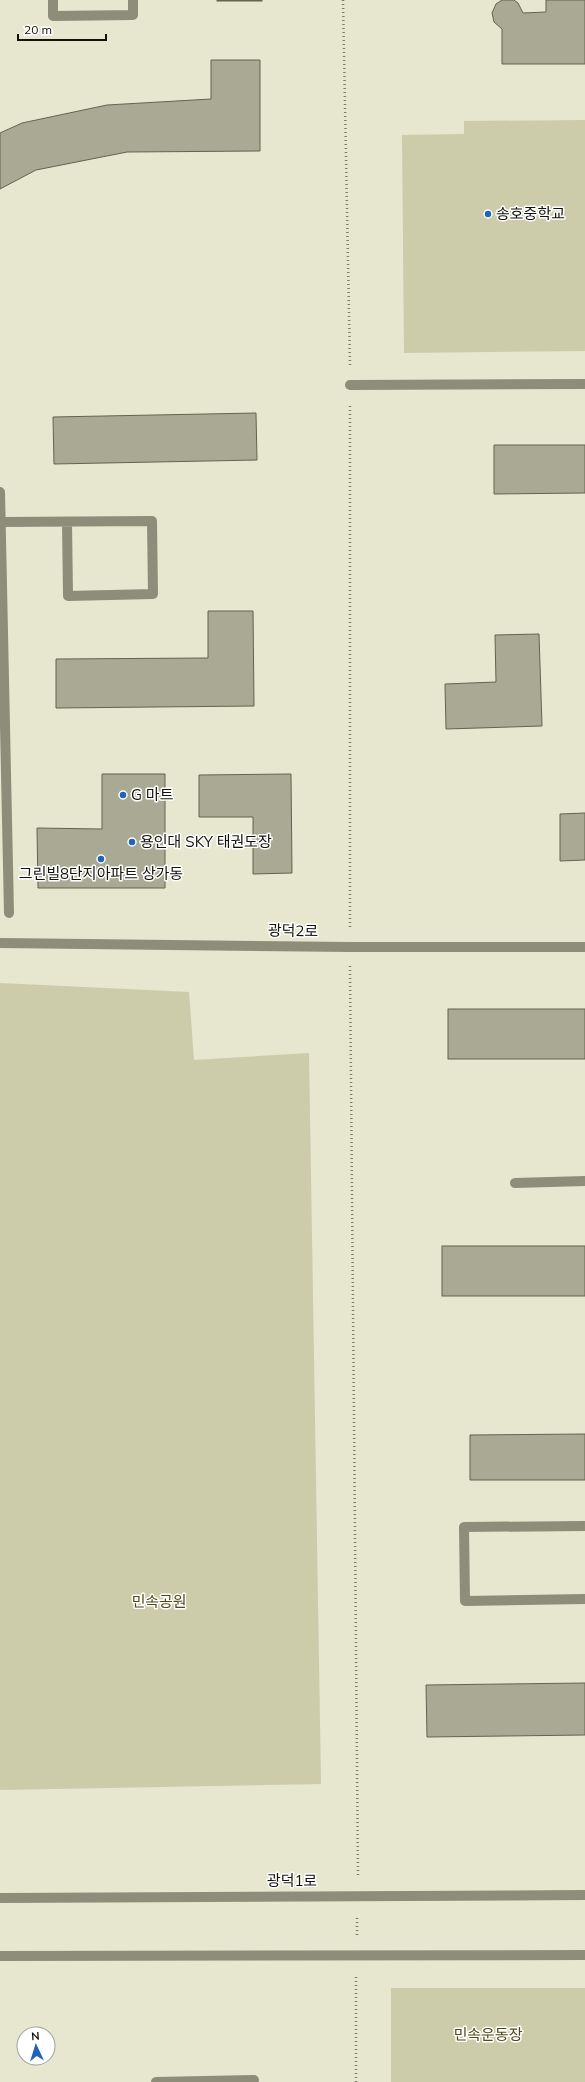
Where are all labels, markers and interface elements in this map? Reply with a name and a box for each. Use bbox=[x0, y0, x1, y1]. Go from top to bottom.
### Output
scale bar bbox=[18, 16, 106, 42]
text: 20 m bbox=[24, 22, 52, 37]
place label: 송호중학교 bbox=[496, 204, 565, 223]
marker: 송호중학교 bbox=[483, 209, 493, 219]
place label: G 마트 bbox=[131, 785, 174, 804]
marker: G 마트 bbox=[118, 790, 128, 800]
place label: 용인대 SKY 태권도장 bbox=[140, 832, 272, 851]
marker: 용인대 SKY 태권도장 bbox=[127, 837, 137, 847]
marker: 그린빌8단지아파트 상가동 bbox=[96, 854, 106, 864]
place label: 그린빌8단지아파트 상가동 bbox=[19, 864, 183, 883]
street label: 광덕2로 bbox=[268, 921, 318, 940]
park label: 민속공원 bbox=[131, 1592, 187, 1611]
street label: 광덕1로 bbox=[267, 1871, 317, 1890]
park label: 민속운동장 bbox=[453, 2025, 523, 2044]
north arrow bbox=[16, 2026, 56, 2066]
text: N bbox=[31, 2029, 40, 2043]

